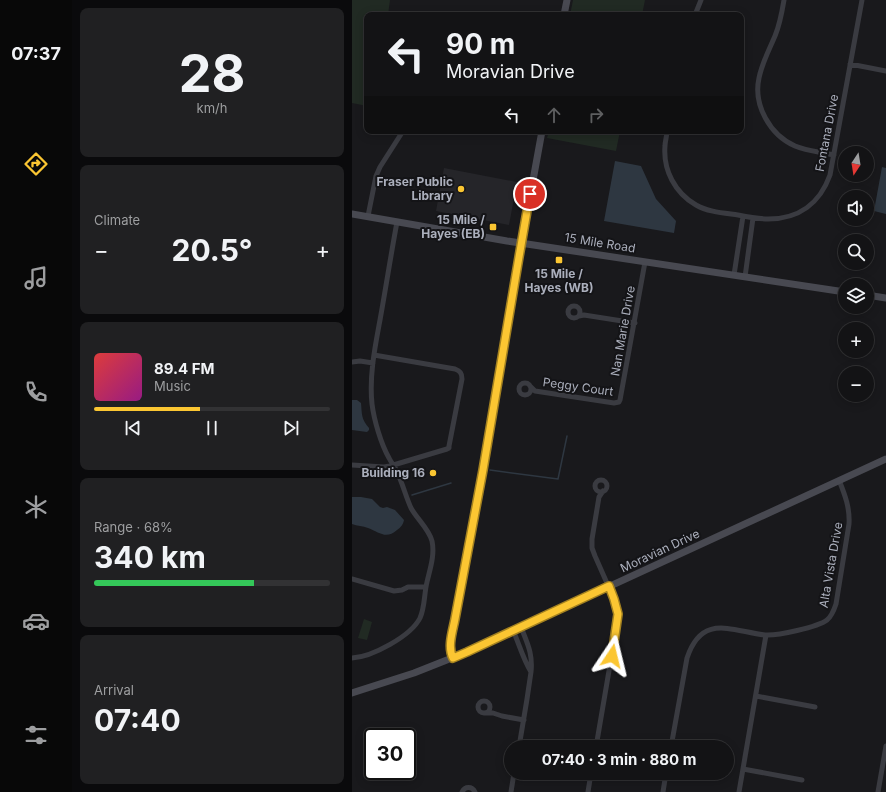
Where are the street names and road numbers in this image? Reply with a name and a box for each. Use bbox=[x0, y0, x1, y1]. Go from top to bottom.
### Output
street label: Fontana Drive bbox=[812, 93, 841, 173]
street label: 15 Mile Road bbox=[564, 230, 637, 256]
street label: Nan Marie Drive bbox=[607, 285, 638, 377]
street label: Peggy Court bbox=[542, 374, 614, 399]
street label: Alta Vista Drive bbox=[816, 521, 845, 609]
street label: Moravian Drive bbox=[618, 526, 702, 575]

